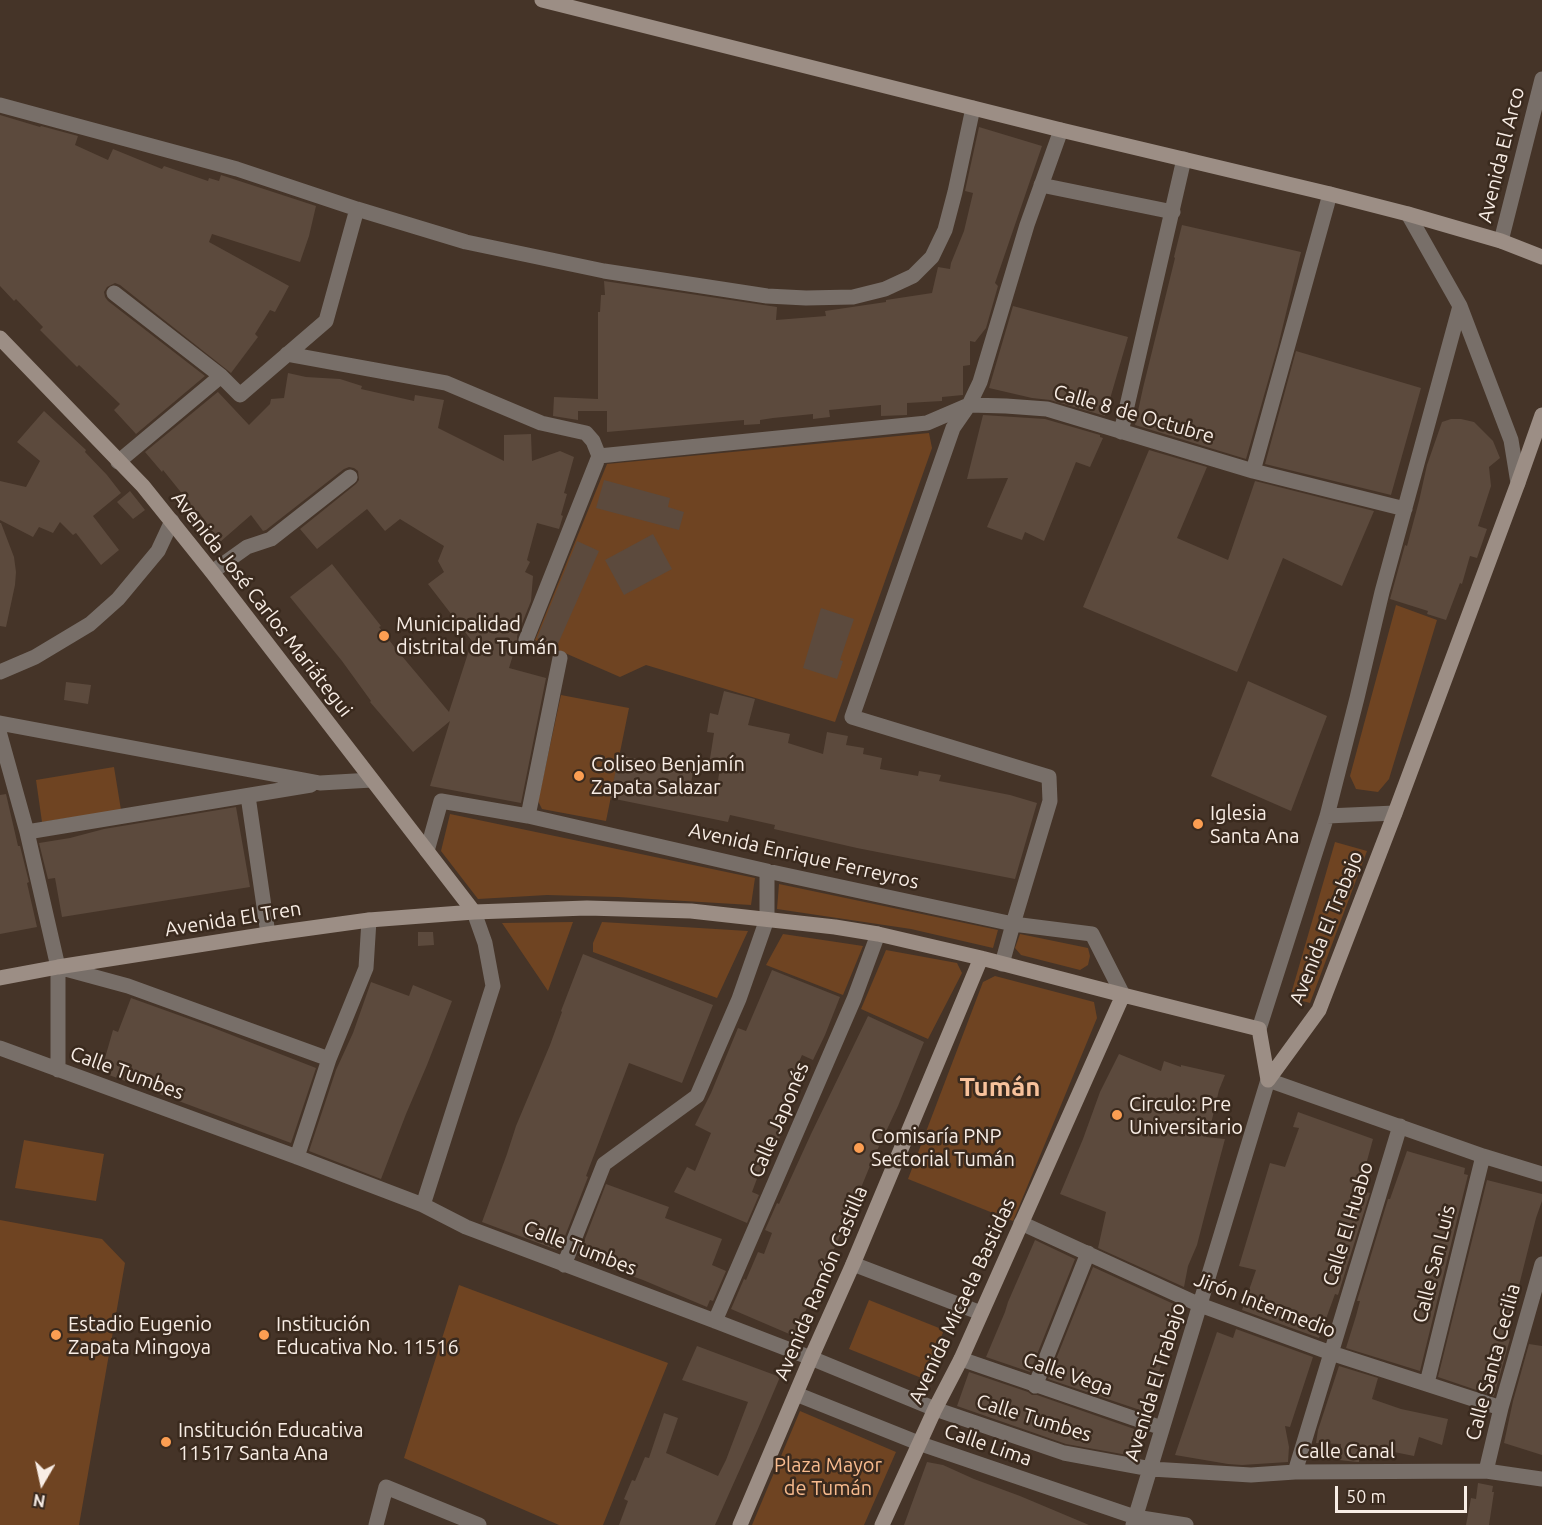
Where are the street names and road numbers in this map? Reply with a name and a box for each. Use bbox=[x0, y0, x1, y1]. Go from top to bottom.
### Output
street label: Avenida El Arco bbox=[1473, 85, 1529, 225]
street label: Calle 8 de Octubre bbox=[1051, 380, 1217, 448]
street label: Avenida José Carlos Mariátegui bbox=[166, 486, 358, 722]
street label: Avenida Enrique Ferreyros bbox=[687, 818, 921, 894]
street label: Avenida El Trabajo bbox=[1284, 847, 1368, 1009]
street label: Avenida El Tren bbox=[163, 896, 303, 942]
street label: Calle Tumbes bbox=[67, 1041, 187, 1105]
street label: Calle Japonés bbox=[744, 1059, 814, 1181]
street label: Calle El Huabo bbox=[1318, 1159, 1378, 1289]
street label: Avenida Ramón Castilla bbox=[769, 1182, 873, 1384]
street label: Avenida Micaela Bastidas bbox=[904, 1194, 1020, 1408]
street label: Calle San Luis bbox=[1408, 1203, 1460, 1325]
street label: Calle Tumbes bbox=[520, 1215, 640, 1281]
street label: Jirón Intermedio bbox=[1191, 1267, 1339, 1343]
street label: Calle Santa Cecilia bbox=[1461, 1281, 1525, 1443]
street label: Avenida El Trabajo bbox=[1120, 1300, 1190, 1464]
street label: Calle Vega bbox=[1020, 1347, 1116, 1401]
street label: Calle Tumbes bbox=[973, 1389, 1095, 1447]
street label: Calle Lima bbox=[941, 1419, 1035, 1471]
street label: Calle Canal bbox=[1297, 1439, 1395, 1463]

